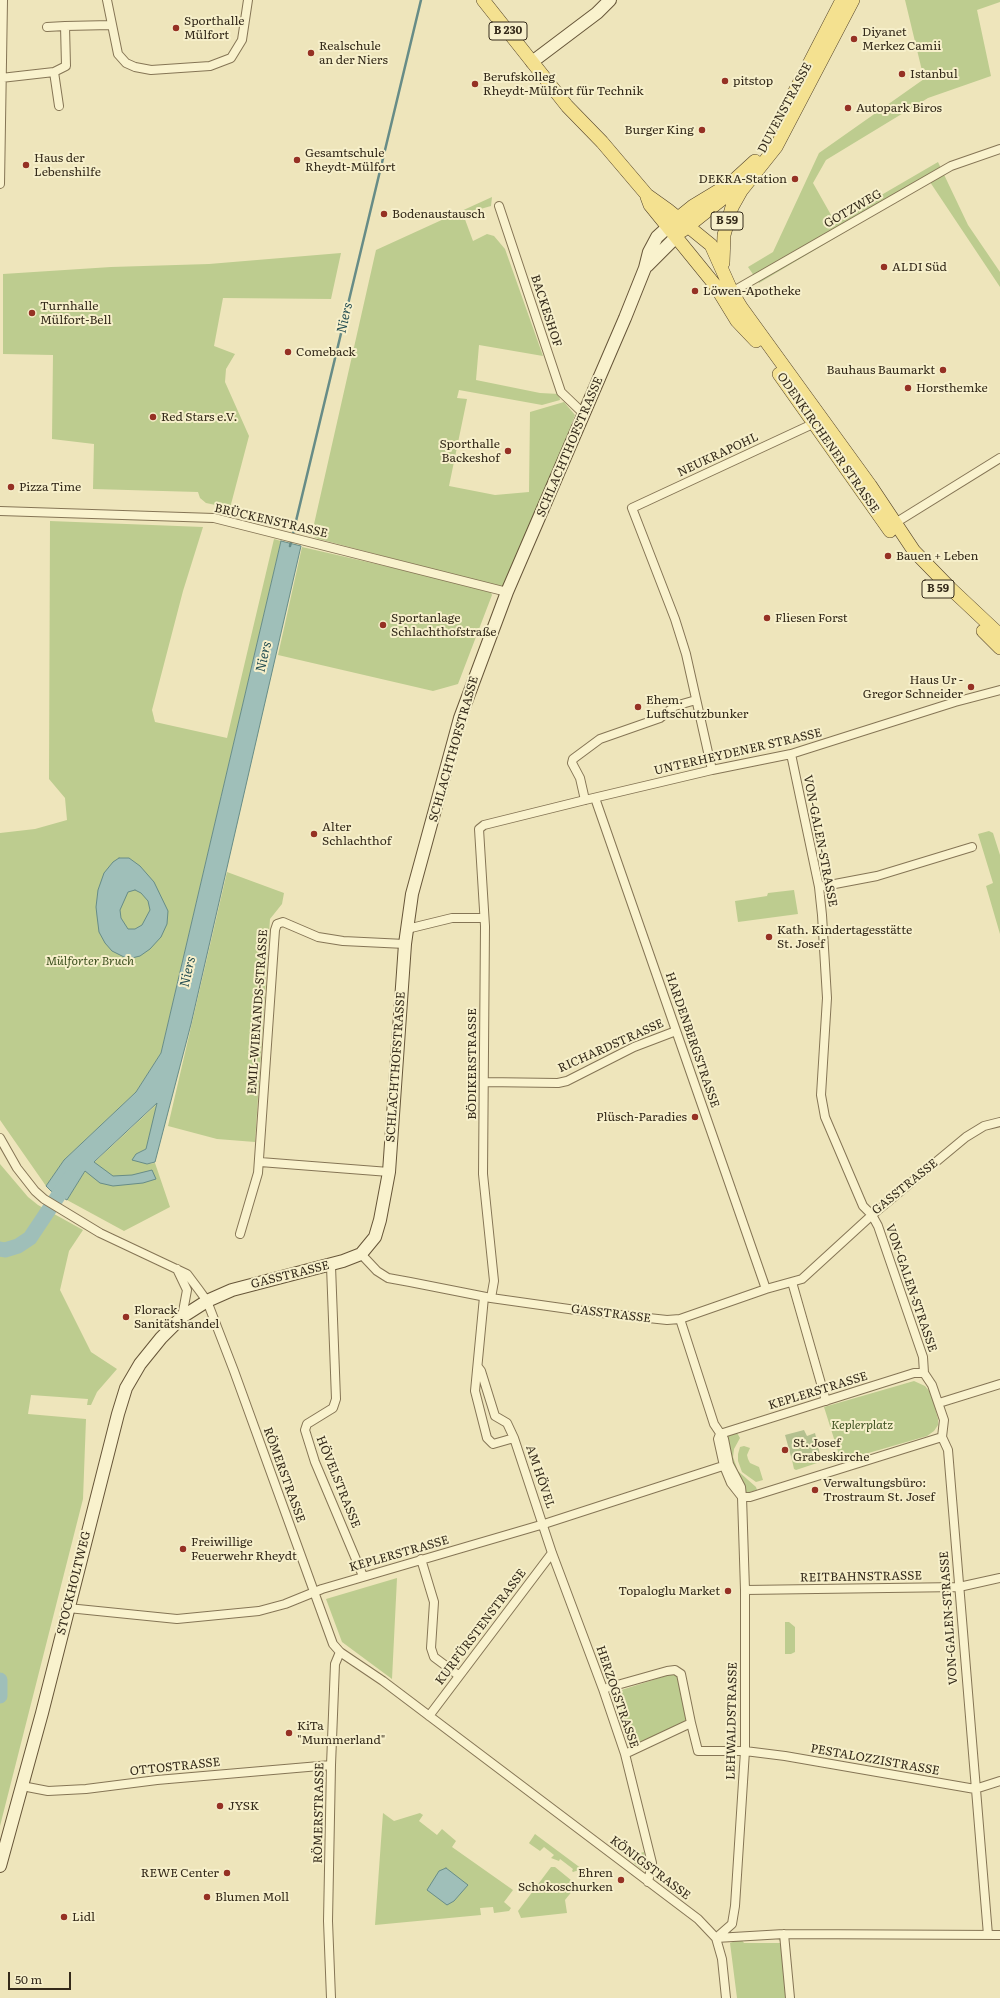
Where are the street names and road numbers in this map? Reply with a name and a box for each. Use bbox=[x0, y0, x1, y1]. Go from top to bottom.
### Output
road number: B 230 bbox=[489, 22, 527, 40]
street label: DUVENSTRASSE bbox=[755, 60, 815, 156]
street label: GOTZWEG bbox=[822, 187, 884, 231]
road number: B 59 bbox=[711, 212, 743, 230]
street label: BACKESHOF bbox=[528, 273, 564, 349]
street label: ODENKIRCHENER STRASSE bbox=[774, 370, 882, 516]
street label: SCHLACHTHOFSTRASSE bbox=[534, 375, 606, 519]
street label: NEUKRAPOHL bbox=[675, 430, 761, 480]
street label: BRÜCKENSTRASSE bbox=[213, 501, 329, 541]
road number: B 59 bbox=[922, 580, 954, 598]
street label: SCHLACHTHOFSTRASSE bbox=[426, 675, 482, 823]
street label: UNTERHEYDENER STRASSE bbox=[653, 726, 823, 778]
street label: VON-GALEN-STRASSE bbox=[800, 774, 840, 908]
street label: EMIL-WIENANDS-STRASSE bbox=[245, 929, 271, 1095]
street label: HARDENBERGSTRASSE bbox=[662, 970, 722, 1110]
street label: SCHLACHTHOFSTRASSE bbox=[384, 991, 408, 1143]
street label: BÖDIKERSTRASSE bbox=[465, 1008, 479, 1120]
street label: RICHARDSTRASSE bbox=[556, 1016, 666, 1076]
street label: GASSTRASSE bbox=[869, 1156, 941, 1218]
street label: VON-GALEN-STRASSE bbox=[882, 1222, 940, 1354]
street label: GASSTRASSE bbox=[249, 1258, 331, 1292]
street label: GASSTRASSE bbox=[570, 1302, 652, 1326]
street label: KEPLERSTRASSE bbox=[767, 1369, 869, 1413]
street label: RÖMERSTRASSE bbox=[260, 1425, 308, 1525]
street label: HÖVELSTRASSE bbox=[313, 1434, 363, 1530]
street label: AM HÖVEL bbox=[522, 1443, 558, 1511]
street label: STOCKHOLTWEG bbox=[54, 1530, 94, 1636]
street label: KEPLERSTRASSE bbox=[347, 1533, 451, 1575]
street label: VON-GALEN-STRASSE bbox=[937, 1551, 961, 1685]
street label: KURFÜRSTENSTRASSE bbox=[433, 1566, 529, 1688]
street label: REITBAHNSTRASSE bbox=[800, 1569, 922, 1585]
street label: HERZOGSTRASSE bbox=[593, 1644, 641, 1750]
street label: LEHWALDSTRASSE bbox=[724, 1662, 740, 1780]
street label: PESTALOZZISTRASSE bbox=[809, 1742, 941, 1778]
street label: OTTOSTRASSE bbox=[129, 1755, 221, 1779]
street label: RÖMERSTRASSE bbox=[311, 1763, 327, 1863]
street label: KÖNIGSTRASSE bbox=[607, 1833, 693, 1903]

